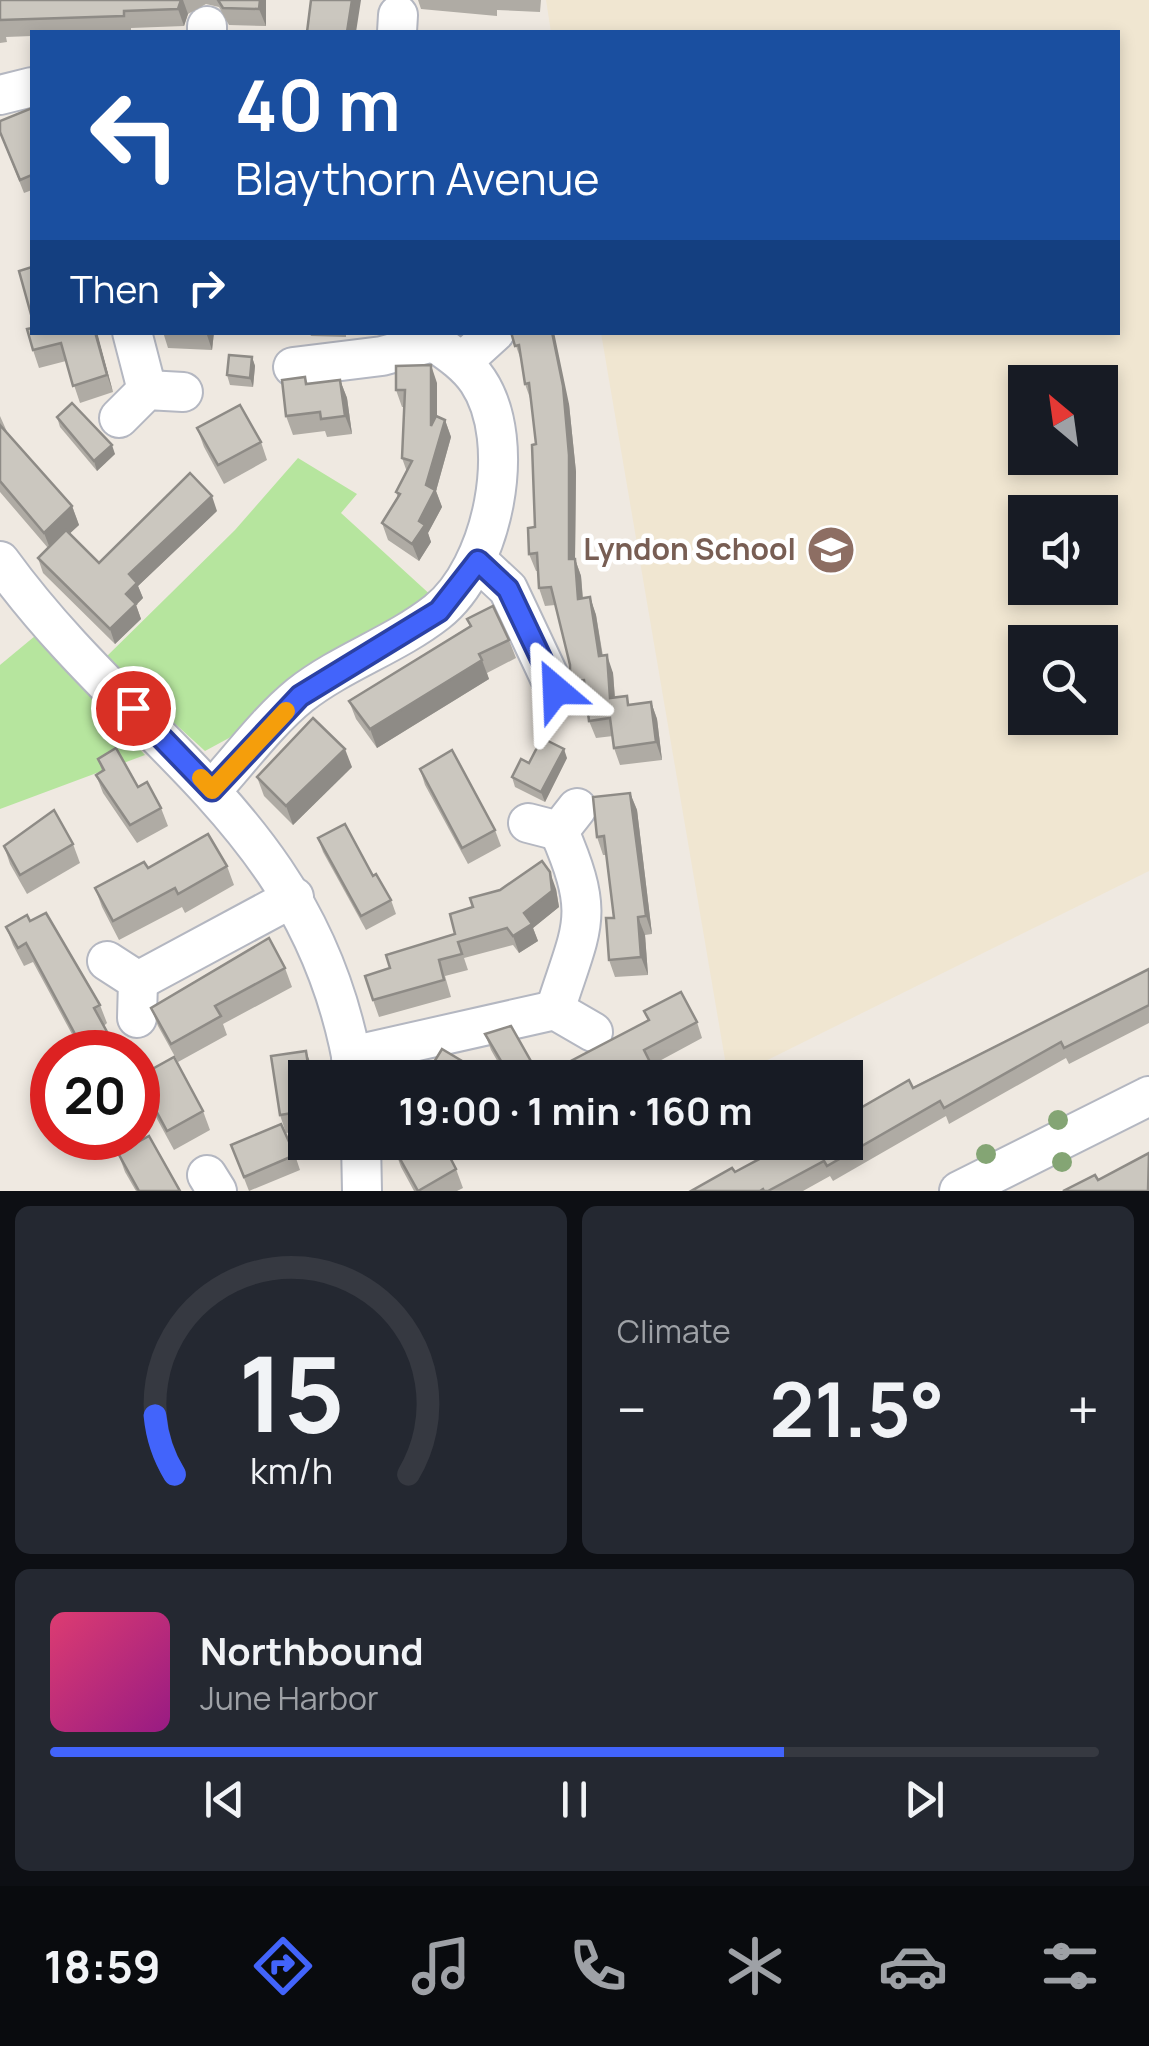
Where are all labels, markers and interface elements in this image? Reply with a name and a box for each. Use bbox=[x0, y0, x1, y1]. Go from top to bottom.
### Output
text: 40 m bbox=[235, 56, 401, 152]
icon: left bbox=[70, 70, 200, 200]
text: Blaythorn Avenue bbox=[235, 147, 600, 209]
icon: right bbox=[179, 260, 234, 315]
text: Then bbox=[70, 262, 159, 314]
north arrow bbox=[1008, 365, 1118, 475]
map controls bbox=[1008, 365, 1118, 735]
button: sound bbox=[1008, 495, 1118, 605]
school or university icon: Lyndon School bbox=[805, 524, 857, 576]
place label: Lyndon School bbox=[583, 528, 796, 569]
button: search bbox=[1008, 625, 1118, 735]
position arrow bbox=[504, 638, 608, 742]
pin bbox=[91, 666, 176, 751]
icon: arrive bbox=[106, 681, 161, 736]
speed limit sign: 20 bbox=[30, 1030, 160, 1160]
text: 19:00 · 1 min · 160 m bbox=[399, 1084, 752, 1136]
text: Climate bbox=[617, 1309, 731, 1353]
text: 15 bbox=[238, 1321, 344, 1463]
text: 21.5° bbox=[770, 1357, 944, 1460]
text: − bbox=[617, 1371, 647, 1447]
text: + bbox=[1067, 1371, 1099, 1447]
text: km/h bbox=[249, 1446, 333, 1495]
text: Northbound bbox=[200, 1624, 424, 1676]
text: June Harbor bbox=[200, 1676, 378, 1720]
icon: previous bbox=[197, 1772, 252, 1827]
icon: pause bbox=[547, 1772, 602, 1827]
icon: next bbox=[897, 1772, 952, 1827]
icon: directions bbox=[248, 1931, 318, 2001]
icon: music bbox=[406, 1931, 476, 2001]
icon: phone bbox=[563, 1931, 633, 2001]
icon: climate bbox=[720, 1931, 790, 2001]
icon: car bbox=[878, 1931, 948, 2001]
icon: filters bbox=[1035, 1931, 1105, 2001]
text: 18:59 bbox=[44, 1935, 161, 1997]

